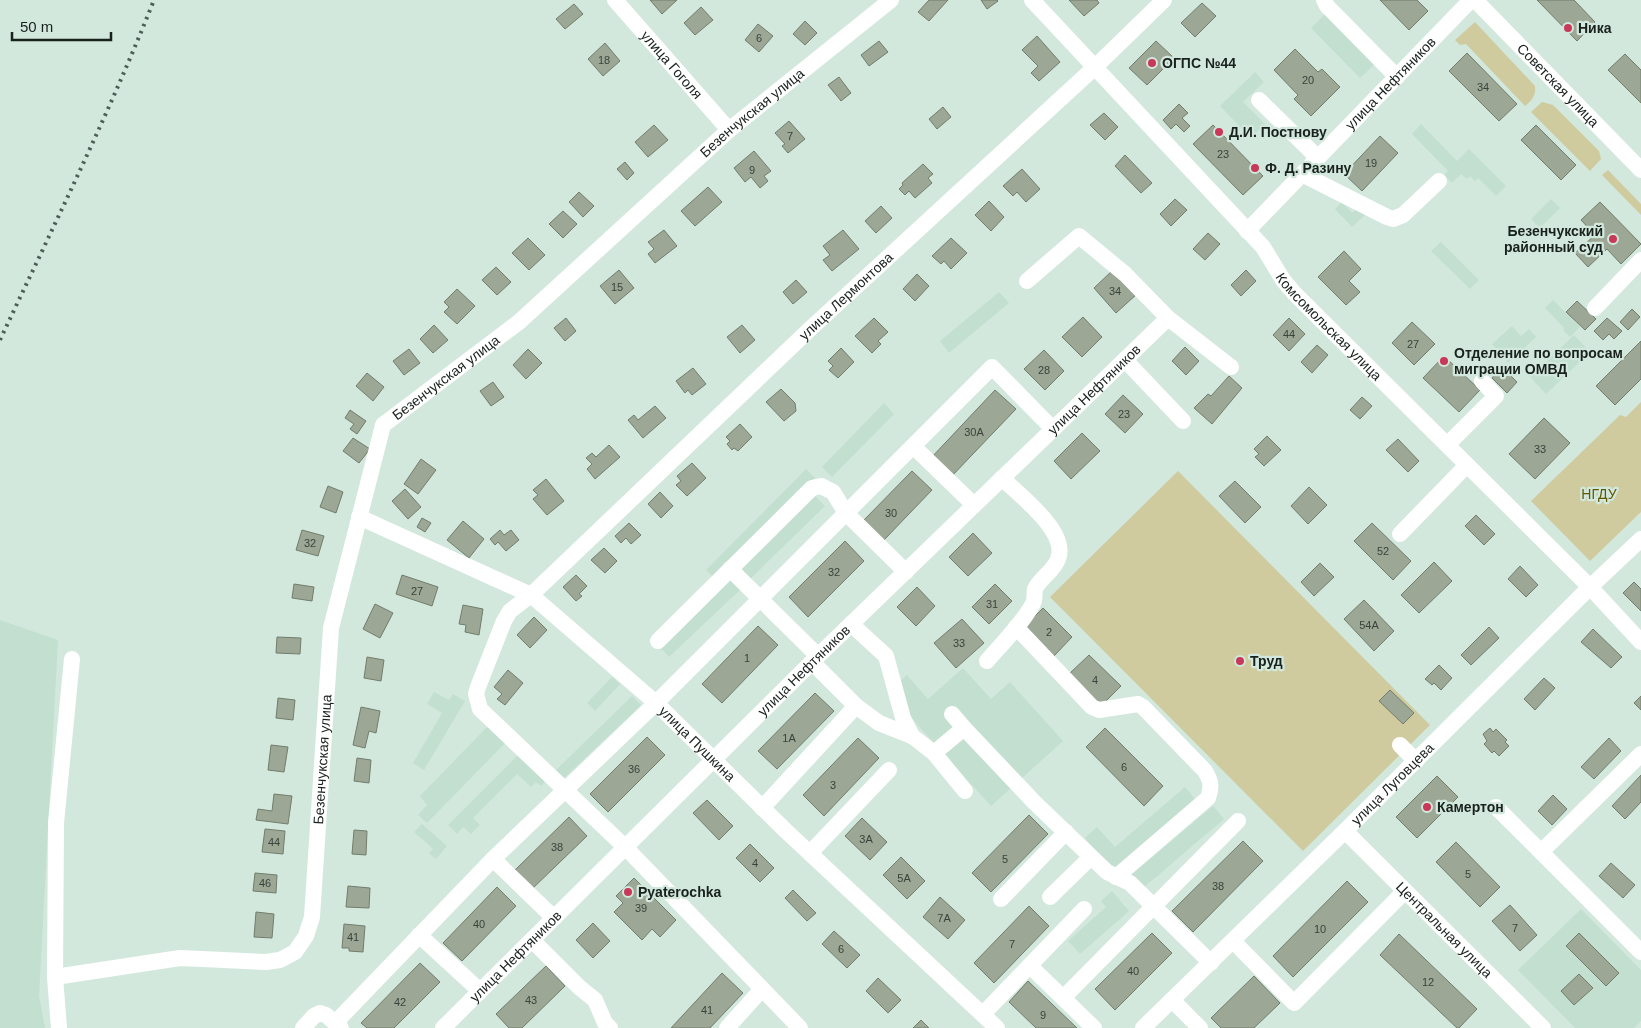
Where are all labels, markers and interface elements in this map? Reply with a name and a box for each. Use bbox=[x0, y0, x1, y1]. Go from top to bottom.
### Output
scale bar bbox=[12, 10, 111, 42]
text: 50 m bbox=[20, 18, 53, 35]
place label: Ника bbox=[1578, 20, 1612, 36]
marker: Ника bbox=[1562, 22, 1574, 34]
street label: улица Гоголя bbox=[638, 27, 706, 102]
house number: 6 bbox=[756, 32, 762, 44]
street label: улица Нефтяников bbox=[1342, 34, 1439, 133]
street label: Советская улица bbox=[1514, 40, 1602, 130]
house number: 18 bbox=[598, 54, 610, 66]
place label: ОГПС №44 bbox=[1162, 55, 1236, 71]
marker: ОГПС №44 bbox=[1146, 57, 1158, 69]
street label: Безенчукская улица bbox=[697, 65, 807, 161]
house number: 20 bbox=[1302, 74, 1314, 86]
house number: 34 bbox=[1477, 81, 1489, 93]
place label: Д.И. Постнову bbox=[1229, 124, 1327, 140]
marker: Д.И. Постнову bbox=[1213, 126, 1225, 138]
house number: 7 bbox=[787, 130, 793, 142]
house number: 23 bbox=[1217, 148, 1229, 160]
house number: 19 bbox=[1365, 157, 1377, 169]
place label: Ф. Д. Разину bbox=[1265, 160, 1352, 176]
marker: Ф. Д. Разину bbox=[1249, 162, 1261, 174]
house number: 9 bbox=[749, 164, 755, 176]
place label: Безенчукский районный суд bbox=[1504, 223, 1603, 255]
marker: Безенчукский районный суд bbox=[1607, 233, 1619, 245]
street label: улица Лермонтова bbox=[796, 249, 896, 343]
street label: Комсомольская улица bbox=[1273, 270, 1385, 384]
house number: 15 bbox=[611, 281, 623, 293]
house number: 34 bbox=[1109, 285, 1121, 297]
house number: 44 bbox=[1283, 328, 1295, 340]
street label: Безенчукская улица bbox=[389, 332, 503, 423]
house number: 27 bbox=[1407, 338, 1419, 350]
street label: улица Нефтяников bbox=[1044, 341, 1144, 438]
place label: Отделение по вопросам миграции ОМВД bbox=[1454, 345, 1623, 377]
marker: Отделение по вопросам миграции ОМВД bbox=[1438, 355, 1450, 367]
house number: 28 bbox=[1038, 364, 1050, 376]
house number: 23 bbox=[1118, 408, 1130, 420]
house number: 30А bbox=[964, 426, 984, 438]
house number: 33 bbox=[1534, 443, 1546, 455]
park label: НГДУ bbox=[1581, 486, 1617, 502]
house number: 30 bbox=[885, 507, 897, 519]
house number: 32 bbox=[304, 537, 316, 549]
house number: 52 bbox=[1377, 545, 1389, 557]
house number: 32 bbox=[828, 566, 840, 578]
house number: 27 bbox=[411, 585, 423, 597]
house number: 31 bbox=[986, 598, 998, 610]
house number: 54А bbox=[1359, 619, 1379, 631]
street label: улица Нефтяников bbox=[754, 622, 853, 719]
house number: 2 bbox=[1046, 626, 1052, 638]
house number: 33 bbox=[953, 637, 965, 649]
house number: 1 bbox=[744, 652, 750, 664]
place label: Труд bbox=[1250, 653, 1283, 669]
marker: Труд bbox=[1234, 655, 1246, 667]
house number: 4 bbox=[1092, 674, 1098, 686]
street label: Безенчукская улица bbox=[310, 694, 335, 825]
street label: улица Пушкина bbox=[656, 703, 739, 785]
house number: 1А bbox=[782, 732, 796, 744]
street label: улица Луговцева bbox=[1348, 739, 1437, 828]
house number: 6 bbox=[1121, 761, 1127, 773]
house number: 36 bbox=[628, 763, 640, 775]
house number: 3 bbox=[830, 779, 836, 791]
place label: Камертон bbox=[1437, 799, 1504, 815]
marker: Камертон bbox=[1421, 801, 1433, 813]
house number: 3А bbox=[859, 833, 873, 845]
house number: 44 bbox=[268, 836, 280, 848]
house number: 38 bbox=[551, 841, 563, 853]
house number: 5 bbox=[1002, 853, 1008, 865]
house number: 4 bbox=[752, 857, 758, 869]
house number: 5 bbox=[1465, 868, 1471, 880]
house number: 5А bbox=[897, 872, 911, 884]
house number: 46 bbox=[259, 877, 271, 889]
street label: Центральная улица bbox=[1393, 879, 1496, 981]
house number: 38 bbox=[1212, 880, 1224, 892]
place label: Pyaterochka bbox=[638, 884, 721, 900]
marker: Pyaterochka bbox=[622, 886, 634, 898]
house number: 39 bbox=[635, 902, 647, 914]
street label: улица Нефтяников bbox=[466, 907, 565, 1005]
house number: 7А bbox=[937, 912, 951, 924]
house number: 40 bbox=[473, 918, 485, 930]
house number: 7 bbox=[1512, 922, 1518, 934]
house number: 10 bbox=[1314, 923, 1326, 935]
house number: 41 bbox=[347, 931, 359, 943]
house number: 7 bbox=[1009, 938, 1015, 950]
house number: 6 bbox=[838, 943, 844, 955]
house number: 40 bbox=[1127, 965, 1139, 977]
house number: 12 bbox=[1422, 976, 1434, 988]
house number: 43 bbox=[525, 994, 537, 1006]
house number: 42 bbox=[394, 996, 406, 1008]
house number: 41 bbox=[701, 1004, 713, 1016]
house number: 9 bbox=[1040, 1009, 1046, 1021]

